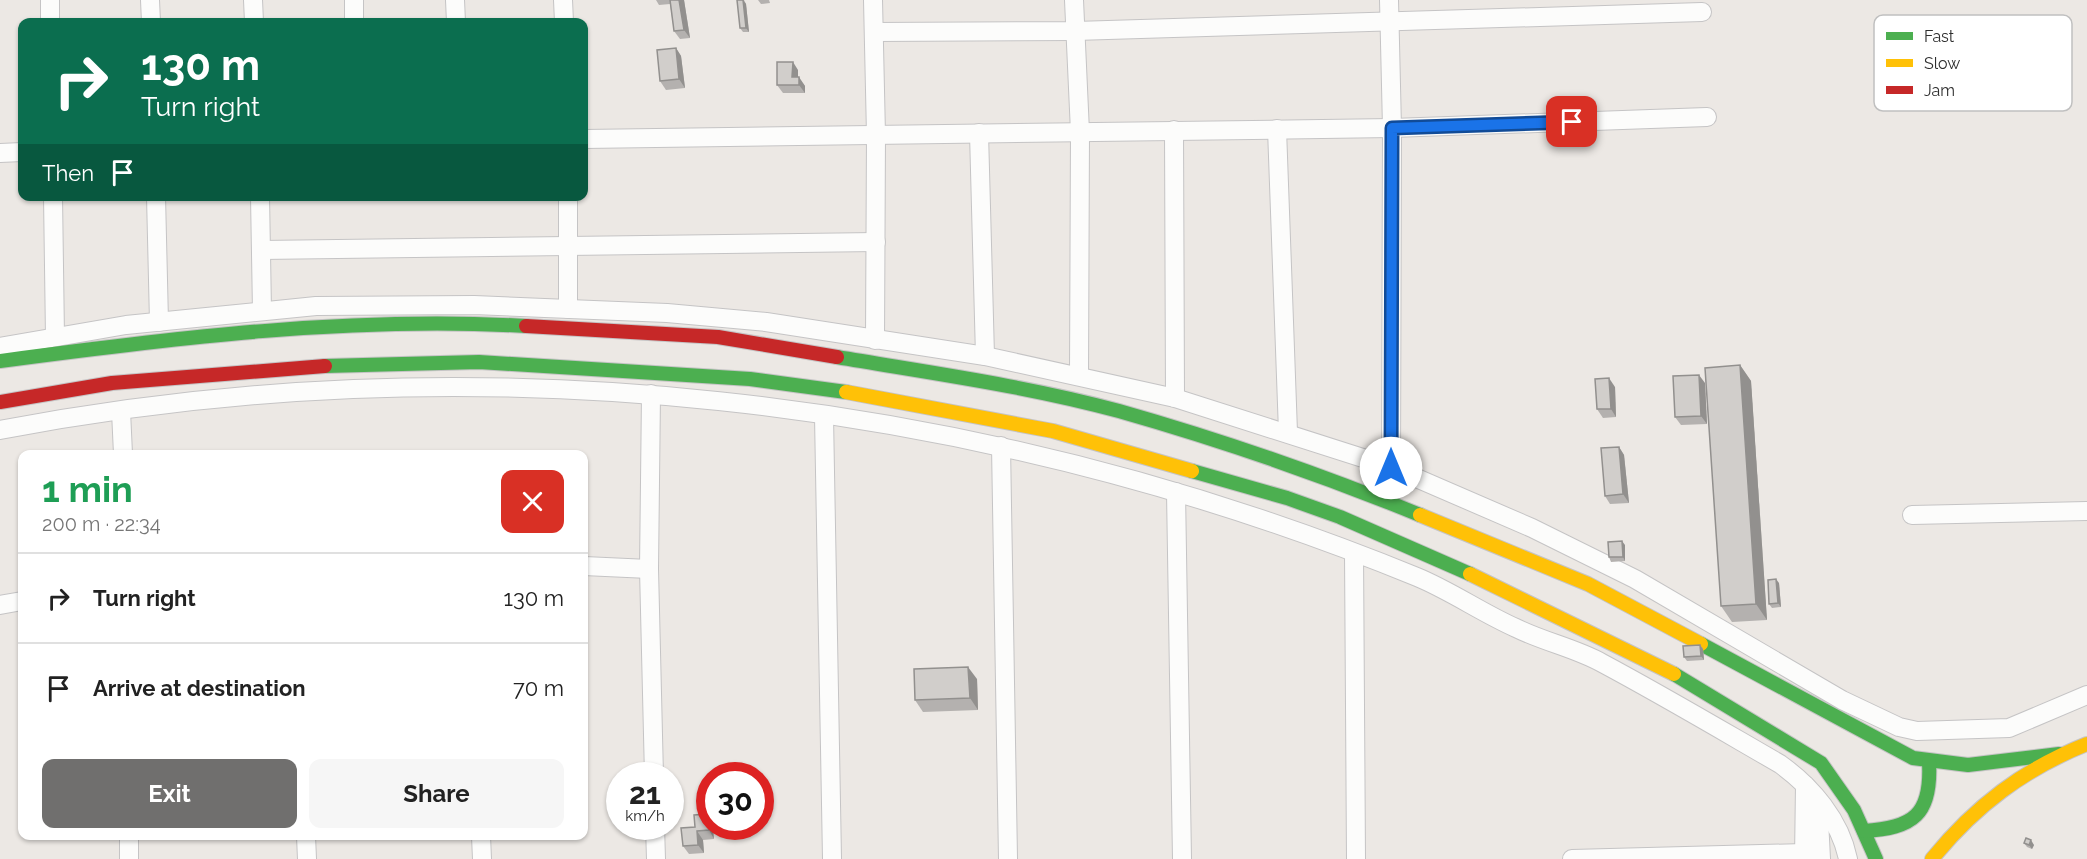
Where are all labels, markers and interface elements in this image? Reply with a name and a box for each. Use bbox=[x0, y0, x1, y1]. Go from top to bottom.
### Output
legend bbox=[1874, 15, 2072, 111]
text: Fast bbox=[1924, 27, 1955, 46]
text: 130 m bbox=[141, 41, 260, 90]
icon: right bbox=[42, 42, 120, 120]
text: Slow bbox=[1924, 54, 1960, 73]
text: Jam bbox=[1924, 81, 1955, 100]
text: Turn right bbox=[141, 91, 260, 122]
pin bbox=[1546, 96, 1597, 147]
icon: arrive bbox=[1555, 105, 1588, 138]
icon: arrive bbox=[106, 156, 139, 189]
text: Then bbox=[42, 160, 94, 186]
position arrow bbox=[1359, 436, 1423, 500]
text: 1 min bbox=[42, 468, 133, 510]
button: close bbox=[501, 470, 564, 533]
text: 200 m · 22:34 bbox=[42, 512, 161, 536]
icon: right bbox=[42, 582, 75, 615]
text: Turn right bbox=[93, 585, 196, 611]
text: 130 m bbox=[504, 585, 564, 611]
icon: arrive bbox=[42, 672, 75, 705]
text: Arrive at destination bbox=[93, 675, 306, 701]
text: 70 m bbox=[513, 675, 564, 701]
button: Exit bbox=[42, 759, 297, 828]
button: Share bbox=[309, 759, 564, 828]
speed limit sign: 30 bbox=[696, 762, 774, 840]
text: 21 bbox=[629, 776, 661, 811]
text: km/h bbox=[625, 807, 665, 825]

